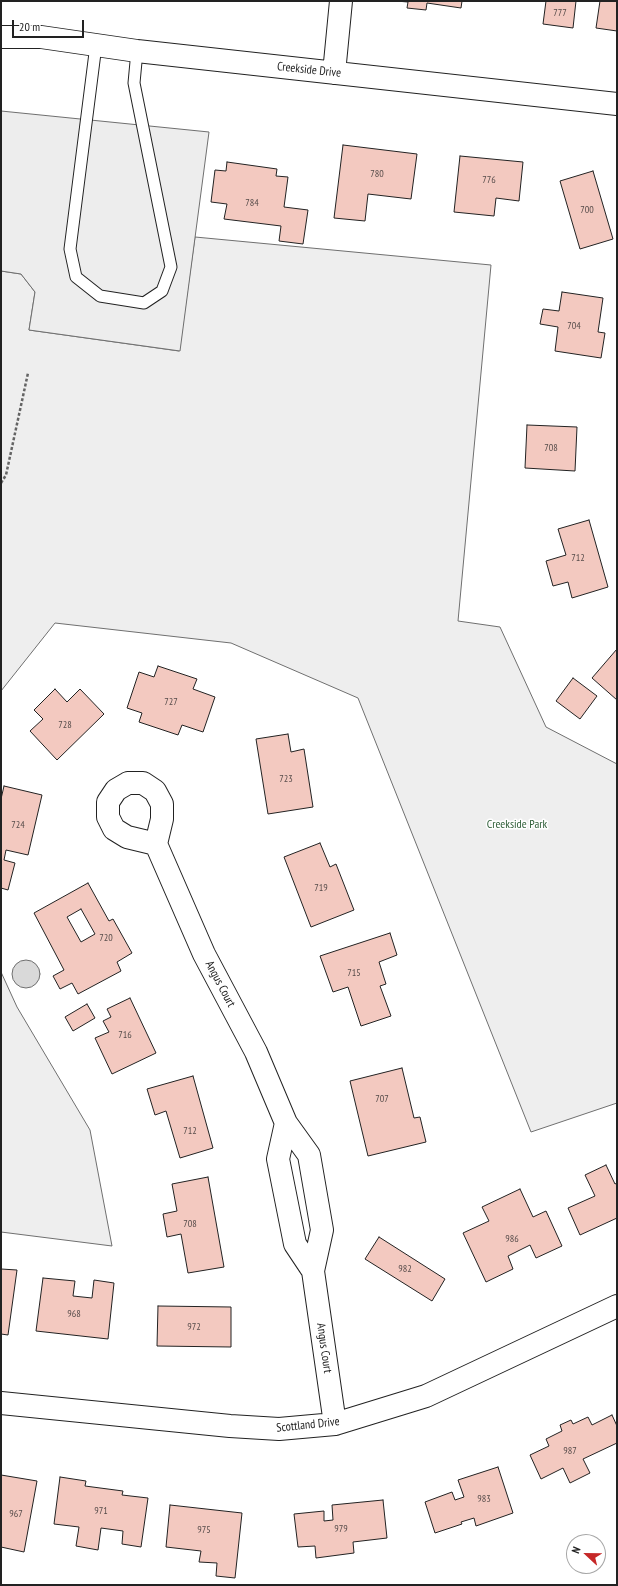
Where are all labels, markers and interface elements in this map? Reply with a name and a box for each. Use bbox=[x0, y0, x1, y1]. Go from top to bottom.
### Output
house number: 777 bbox=[553, 7, 567, 19]
scale bar bbox=[14, 12, 86, 38]
text: 20 m bbox=[19, 19, 40, 34]
street label: Creekside Drive bbox=[276, 59, 342, 81]
house number: 780 bbox=[370, 168, 384, 180]
house number: 776 bbox=[482, 174, 496, 186]
house number: 784 bbox=[245, 197, 259, 209]
house number: 700 bbox=[580, 204, 594, 216]
house number: 704 bbox=[567, 320, 581, 332]
house number: 708 bbox=[544, 442, 558, 454]
house number: 712 bbox=[571, 552, 585, 564]
house number: 727 bbox=[164, 696, 178, 708]
house number: 728 bbox=[58, 719, 72, 731]
house number: 723 bbox=[279, 773, 293, 785]
park label: Creekside Park bbox=[487, 818, 547, 832]
house number: 724 bbox=[11, 819, 25, 831]
house number: 719 bbox=[314, 882, 328, 894]
house number: 720 bbox=[99, 932, 113, 944]
street label: Angus Court bbox=[202, 958, 238, 1010]
house number: 715 bbox=[347, 967, 361, 979]
house number: 716 bbox=[118, 1029, 132, 1041]
house number: 707 bbox=[375, 1093, 389, 1105]
house number: 712 bbox=[183, 1125, 197, 1137]
house number: 708 bbox=[183, 1218, 197, 1230]
house number: 986 bbox=[505, 1233, 519, 1245]
house number: 982 bbox=[398, 1263, 412, 1275]
house number: 968 bbox=[67, 1308, 81, 1320]
house number: 972 bbox=[187, 1321, 201, 1333]
street label: Angus Court bbox=[313, 1322, 335, 1374]
street label: Scottland Drive bbox=[276, 1415, 340, 1435]
house number: 987 bbox=[563, 1445, 577, 1457]
house number: 983 bbox=[477, 1493, 491, 1505]
house number: 971 bbox=[94, 1505, 108, 1517]
house number: 967 bbox=[9, 1508, 23, 1520]
house number: 979 bbox=[334, 1523, 348, 1535]
house number: 975 bbox=[197, 1524, 211, 1536]
north arrow bbox=[566, 1534, 606, 1574]
text: N bbox=[568, 1545, 583, 1555]

